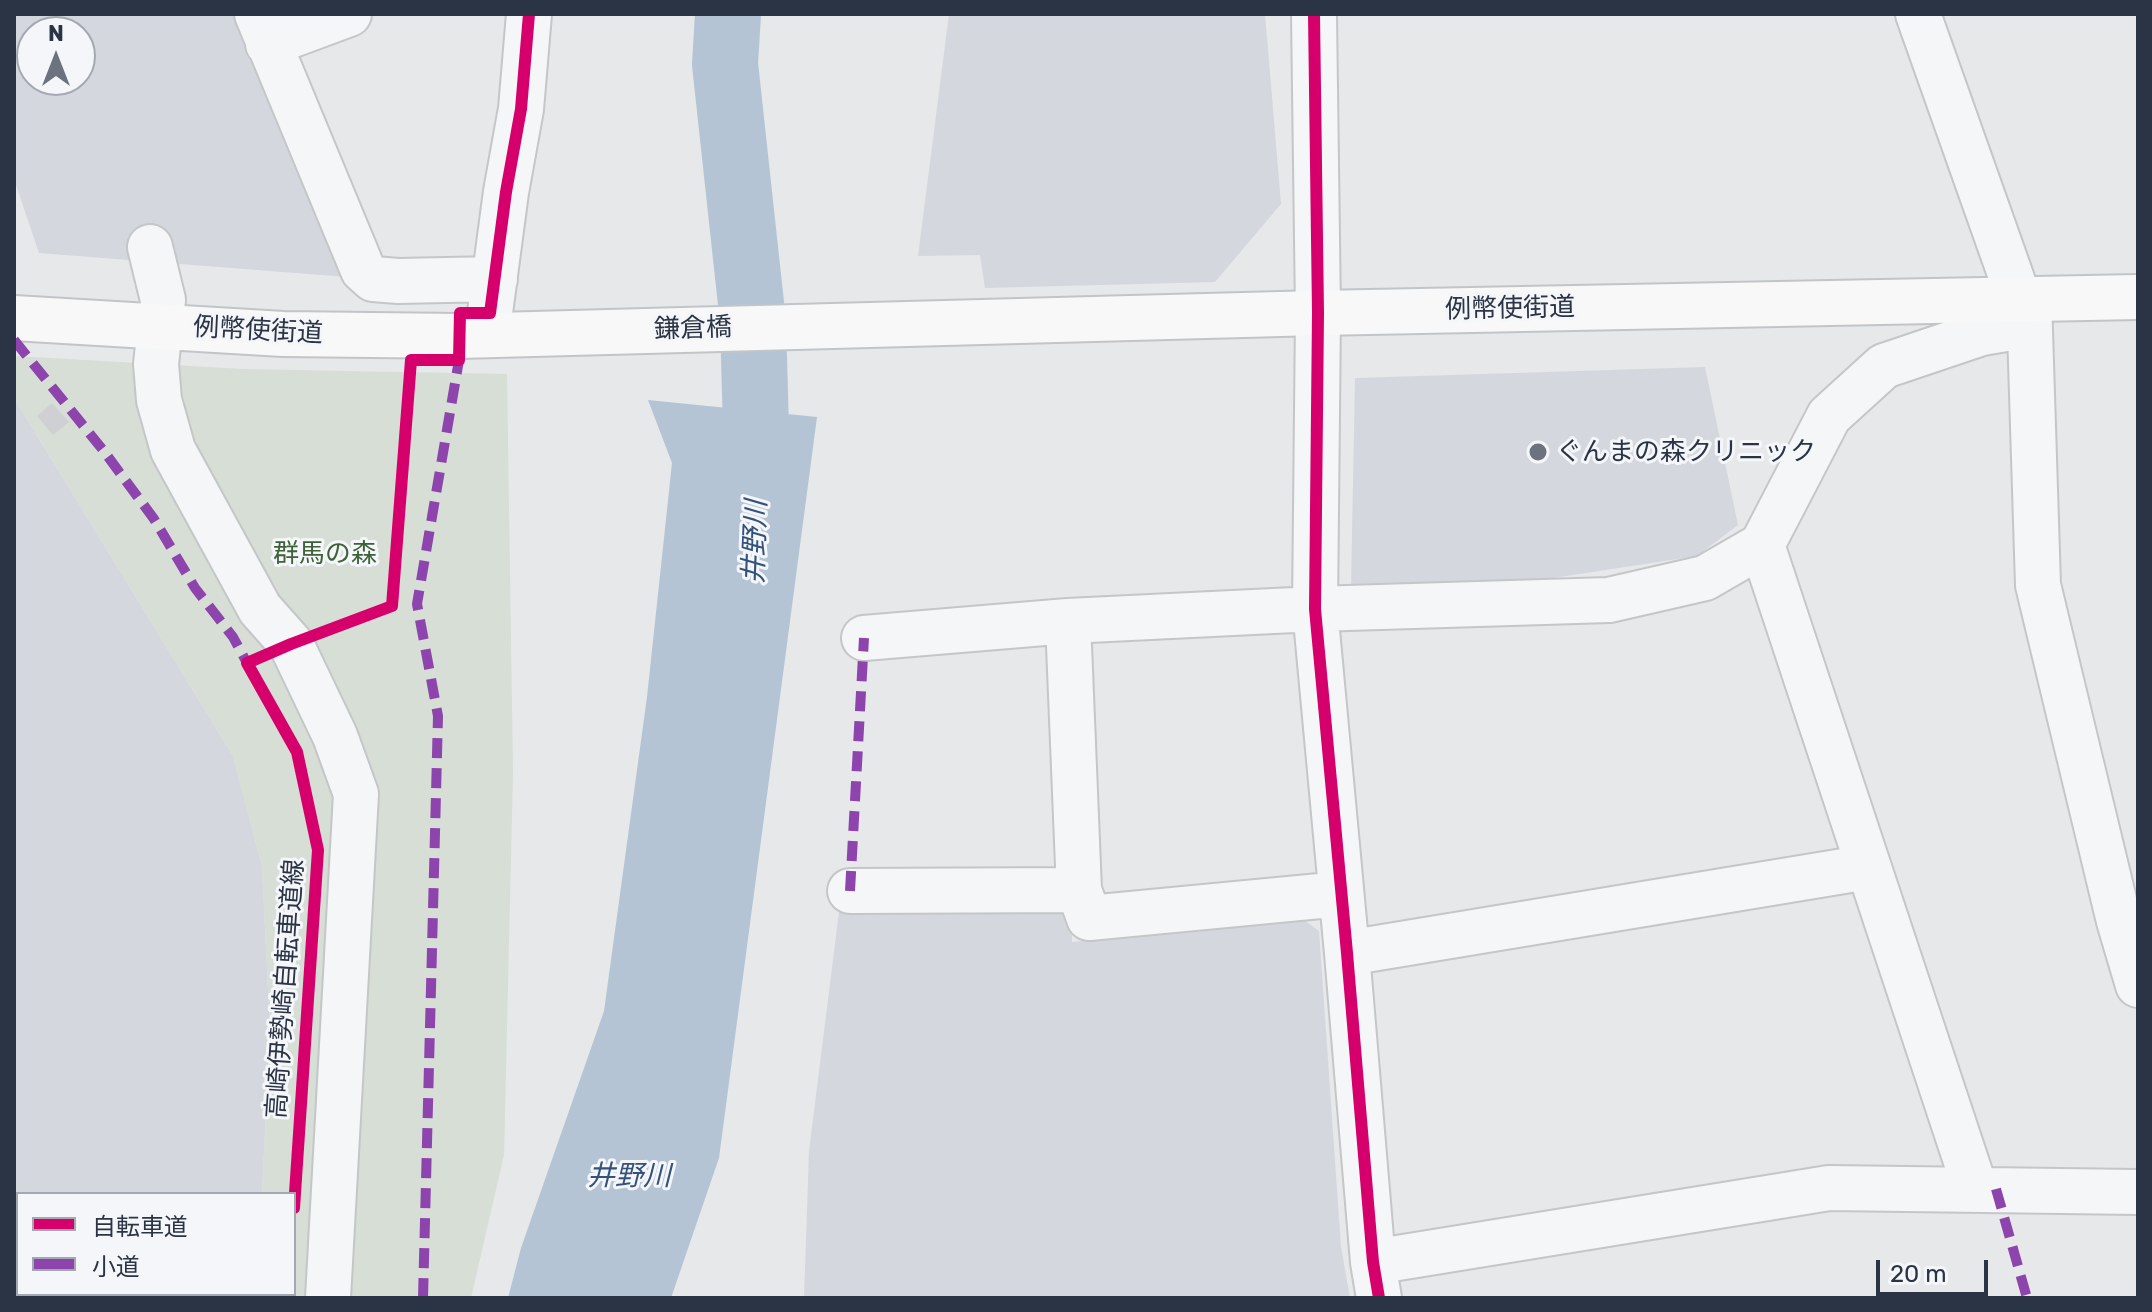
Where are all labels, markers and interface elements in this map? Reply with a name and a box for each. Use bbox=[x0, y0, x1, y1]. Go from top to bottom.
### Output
north arrow bbox=[16, 16, 96, 96]
text: N bbox=[48, 20, 64, 47]
street label: 例幣使街道 bbox=[1445, 292, 1575, 326]
street label: 例幣使街道 bbox=[192, 312, 324, 350]
street label: 鎌倉橋 bbox=[653, 312, 733, 346]
place label: ぐんまの森クリニック bbox=[1556, 436, 1816, 468]
marker: ぐんまの森クリニック bbox=[1527, 441, 1549, 463]
water label: 井野川 bbox=[738, 499, 774, 585]
park label: 群馬の森 bbox=[273, 538, 377, 570]
street label: 高崎伊勢崎自転車道線 bbox=[261, 858, 311, 1120]
water label: 井野川 bbox=[587, 1160, 671, 1194]
legend bbox=[16, 1192, 296, 1296]
text: 自転車道 bbox=[92, 1213, 188, 1241]
scale bar bbox=[1880, 1244, 1992, 1294]
text: 小道 bbox=[92, 1253, 140, 1281]
text: 20 m bbox=[1890, 1260, 1947, 1288]

